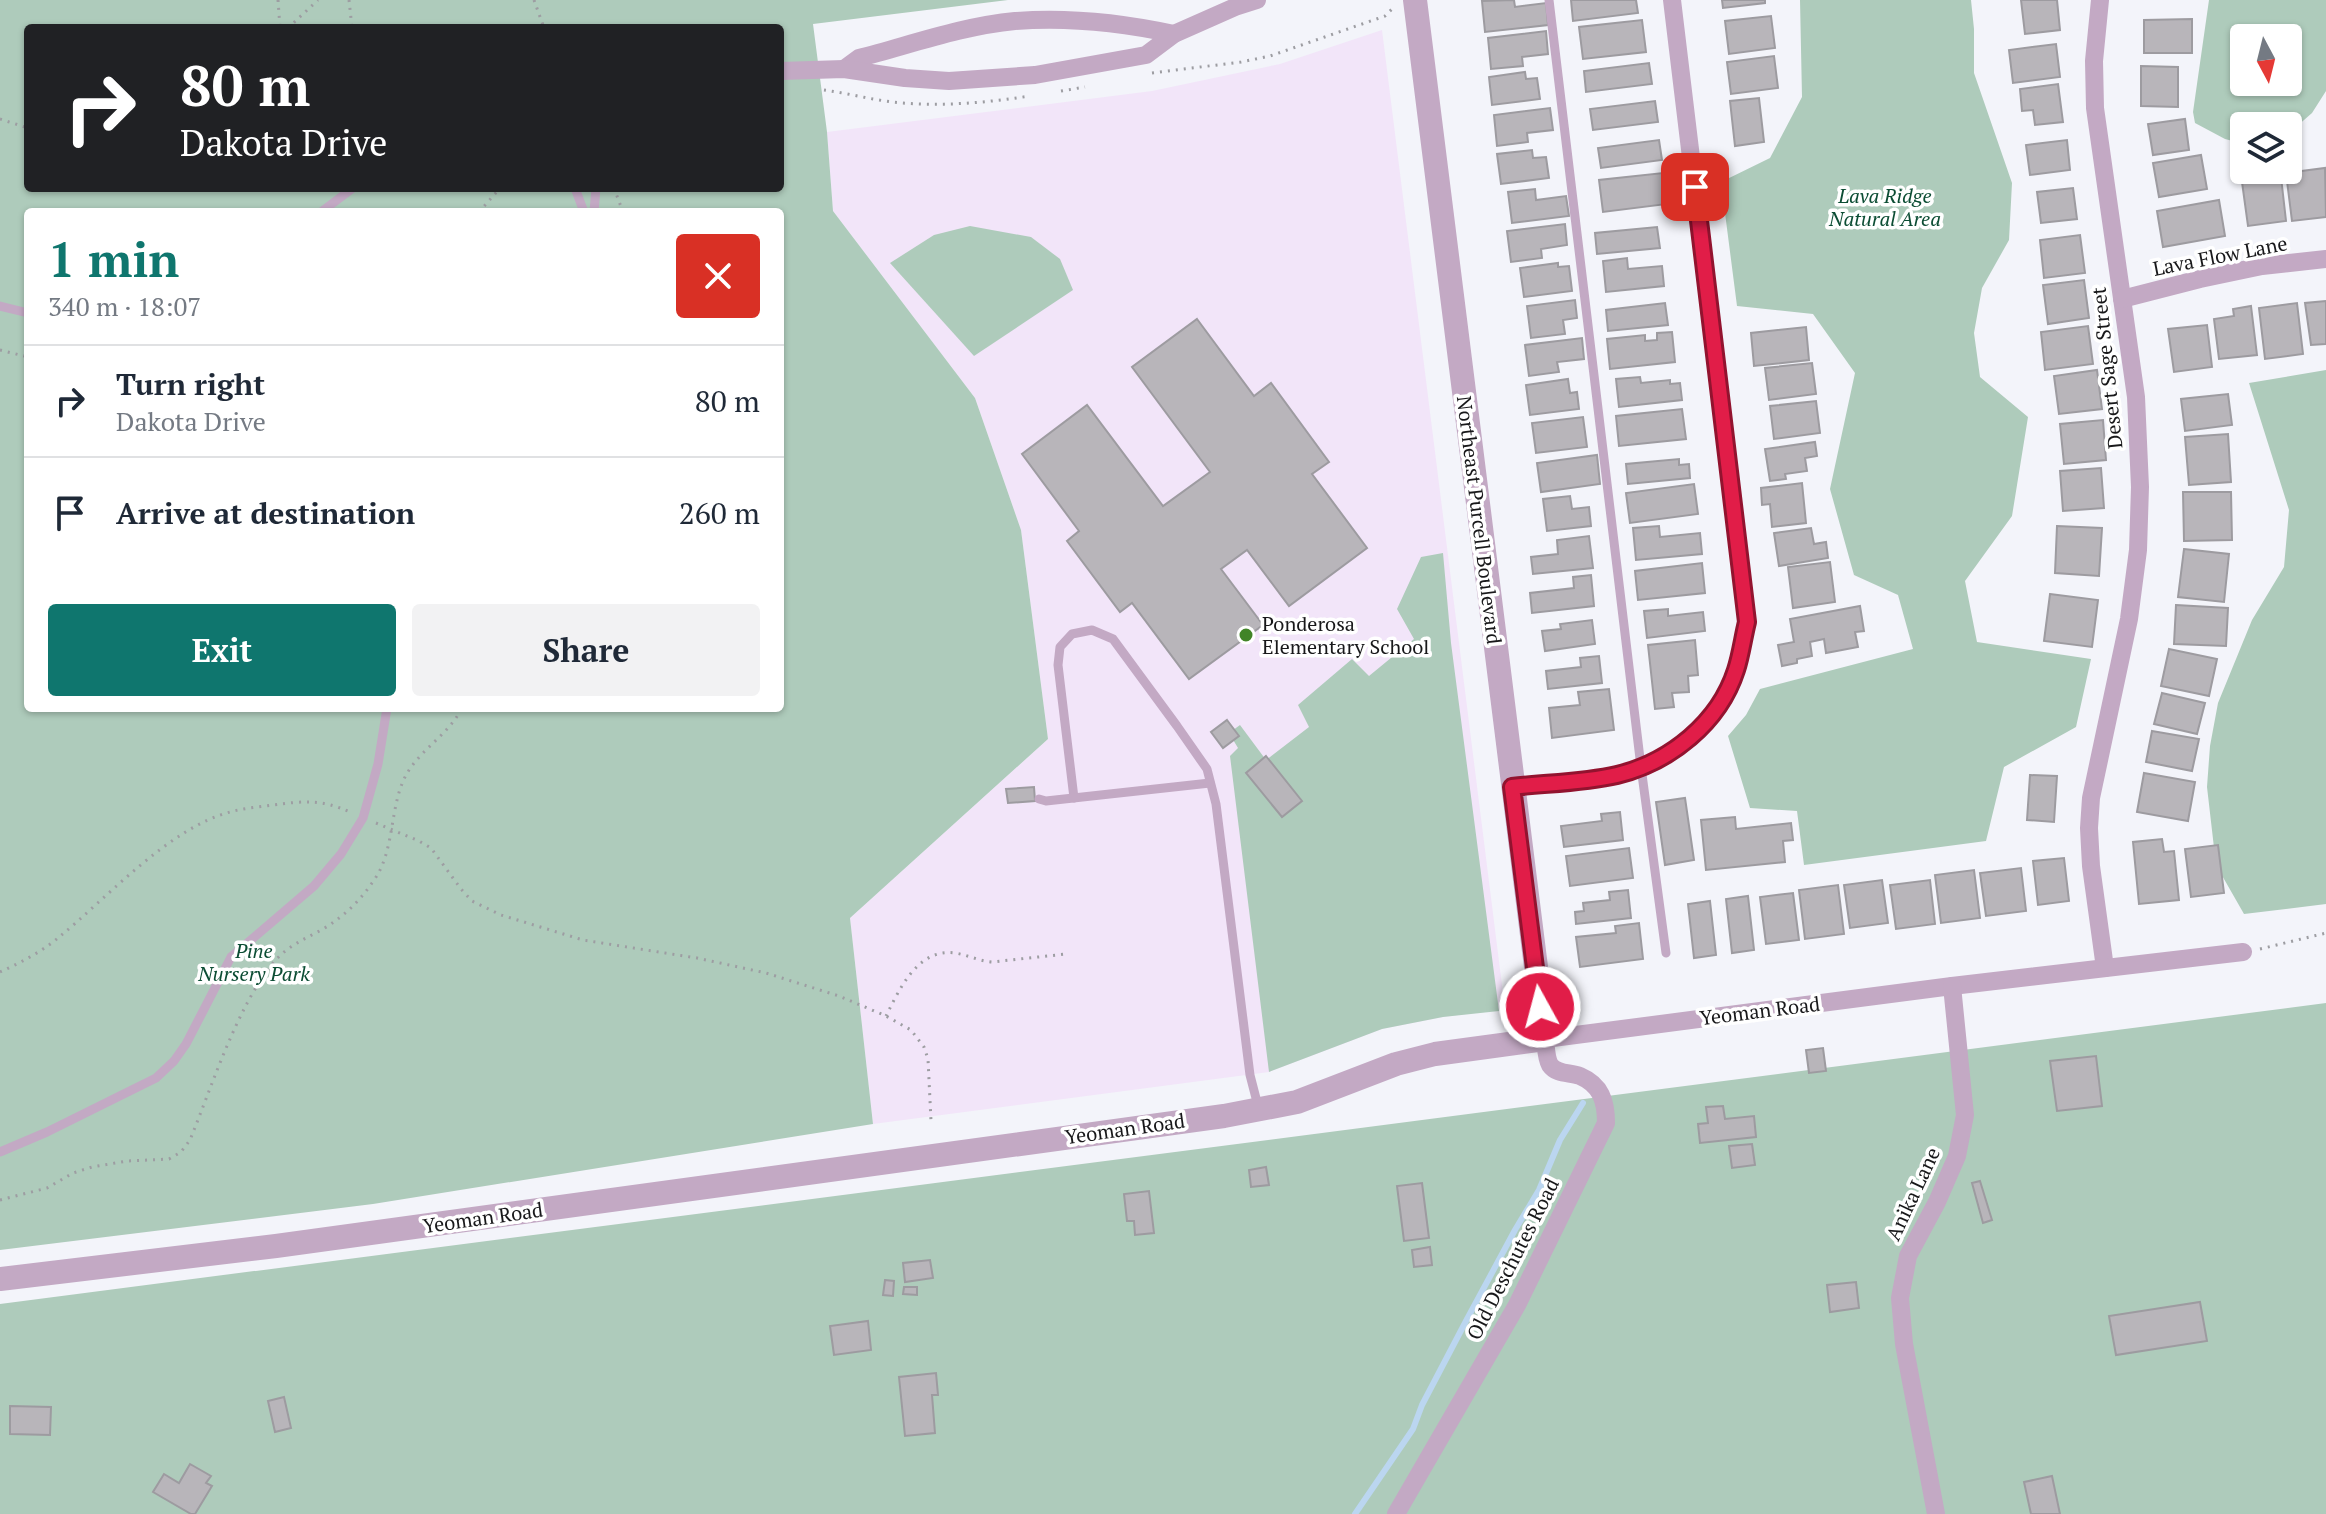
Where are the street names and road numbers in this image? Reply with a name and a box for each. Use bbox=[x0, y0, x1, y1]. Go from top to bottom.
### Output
street label: Lava Flow Lane bbox=[2150, 229, 2289, 282]
street label: Desert Sage Street bbox=[2085, 285, 2128, 450]
street label: Northeast Purcell Boulevard bbox=[1451, 394, 1508, 646]
street label: Yeoman Road bbox=[1698, 990, 1822, 1031]
street label: Yeoman Road bbox=[1063, 1107, 1187, 1150]
street label: Anika Lane bbox=[1879, 1143, 1946, 1245]
street label: Old Deschutes Road bbox=[1460, 1173, 1565, 1344]
street label: Yeoman Road bbox=[421, 1196, 545, 1239]

